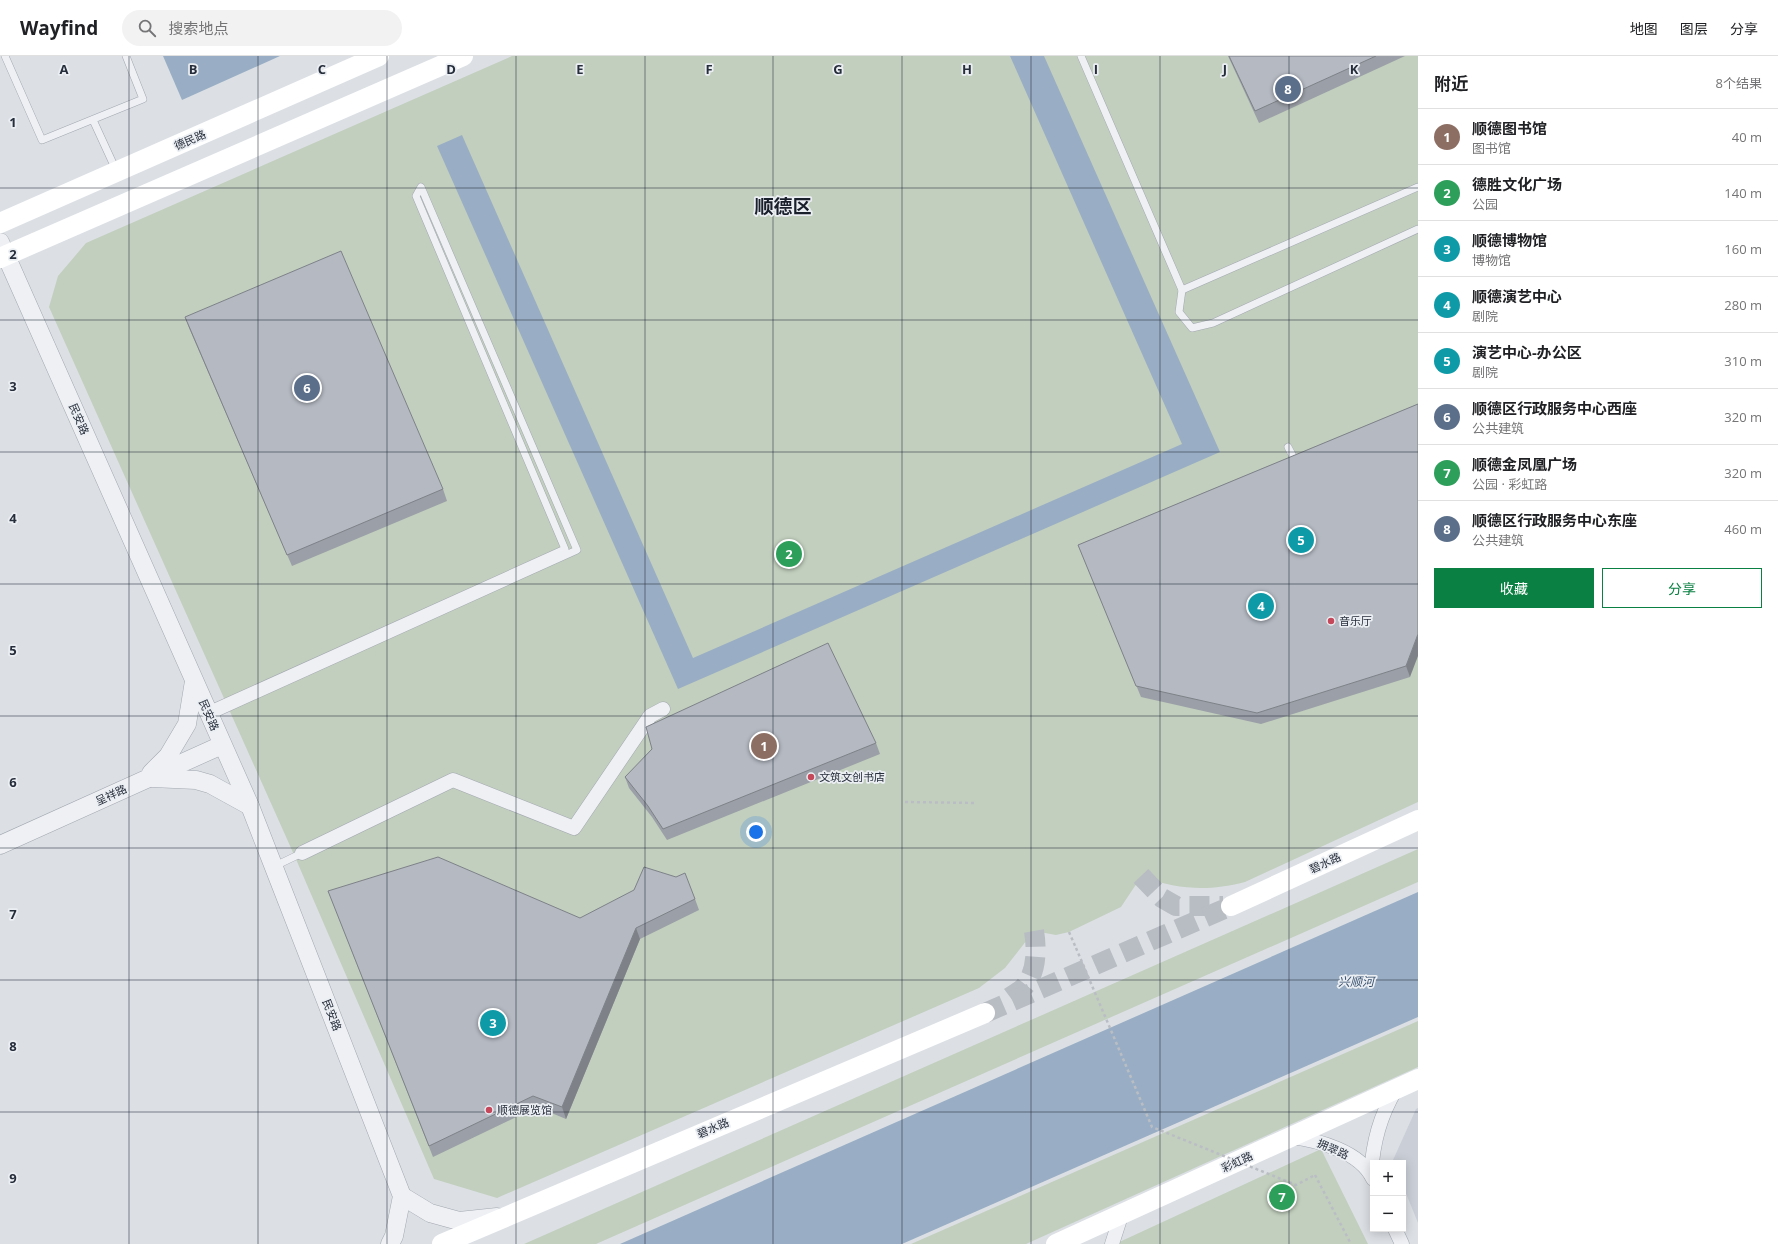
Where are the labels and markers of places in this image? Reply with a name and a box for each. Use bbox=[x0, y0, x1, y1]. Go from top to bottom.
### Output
pin: 8 bbox=[1275, 74, 1301, 104]
pin: 6 bbox=[294, 373, 320, 403]
pin: 5 bbox=[1288, 525, 1314, 555]
pin: 2 bbox=[776, 539, 802, 569]
pin: 4 bbox=[1248, 591, 1274, 621]
place label: 音乐厅 bbox=[1339, 613, 1372, 628]
marker: 音乐厅 bbox=[1326, 616, 1336, 626]
pin: 1 bbox=[751, 731, 777, 761]
place label: 文筑文创书店 bbox=[819, 769, 885, 784]
marker: 文筑文创书店 bbox=[806, 772, 816, 782]
pin: 3 bbox=[480, 1008, 506, 1038]
place label: 顺德展览馆 bbox=[497, 1102, 552, 1117]
marker: 顺德展览馆 bbox=[484, 1105, 494, 1115]
pin: 7 bbox=[1269, 1182, 1295, 1212]

